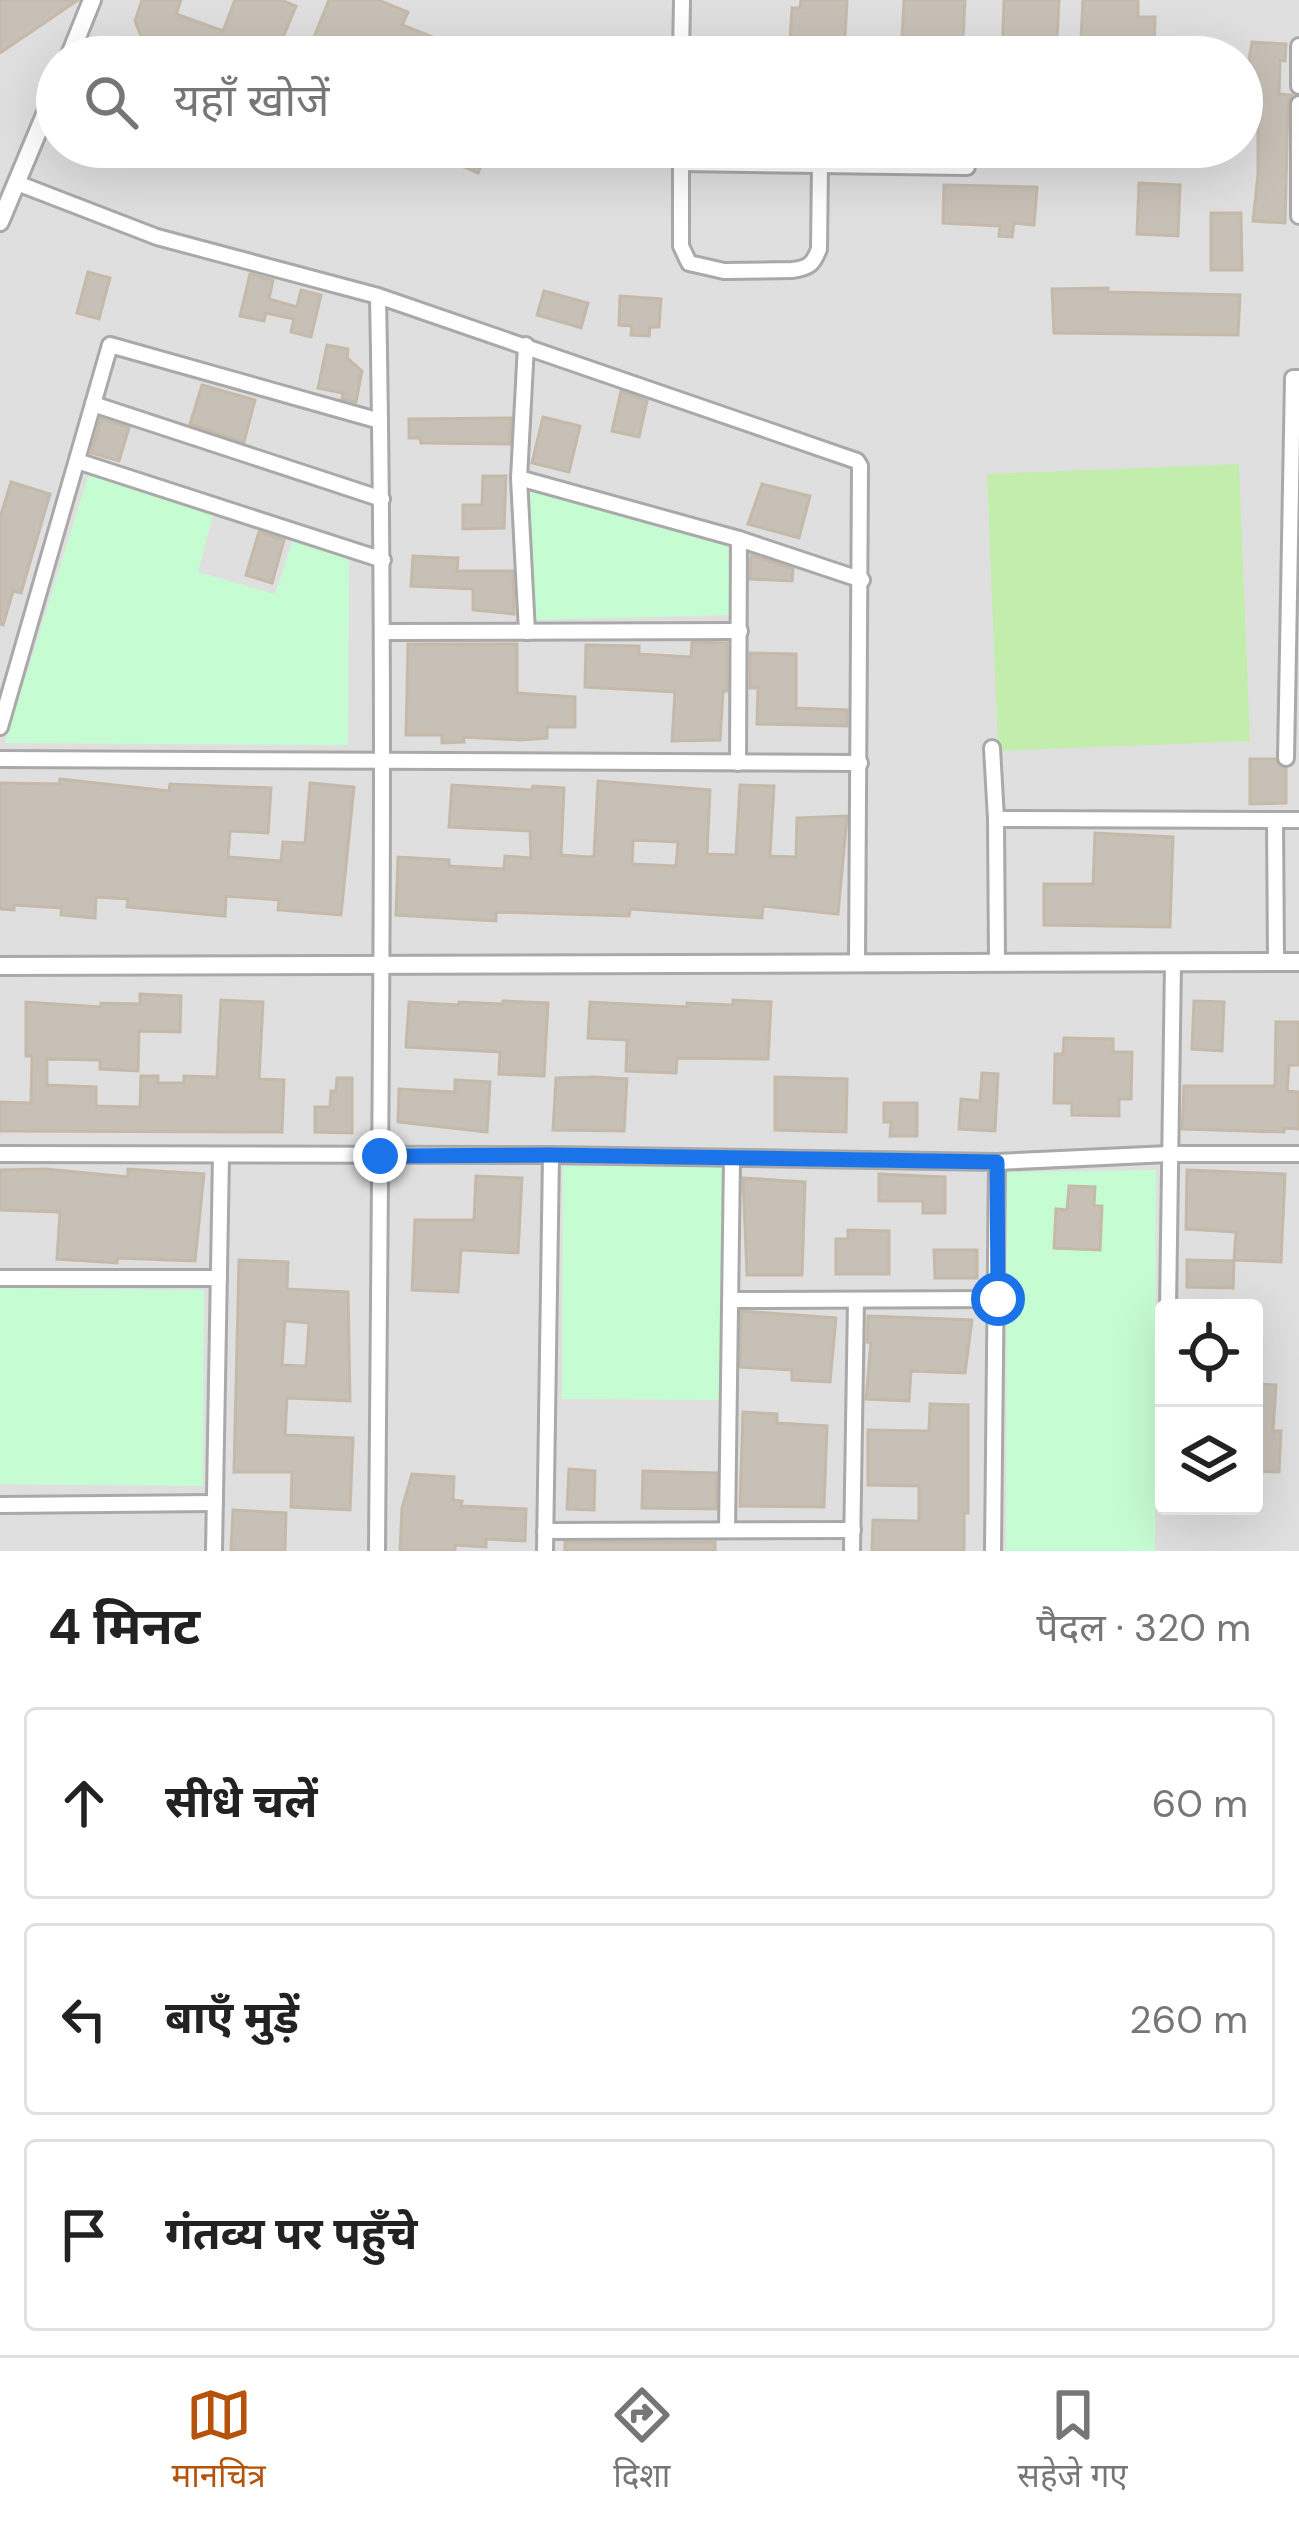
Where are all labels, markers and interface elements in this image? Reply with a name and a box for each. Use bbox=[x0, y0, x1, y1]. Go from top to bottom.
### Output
search box bbox=[36, 36, 1263, 168]
icon: search bbox=[78, 69, 144, 135]
text: यहाँ खोजें bbox=[174, 71, 329, 130]
route end bbox=[353, 1129, 407, 1183]
route start bbox=[971, 1272, 1025, 1326]
map controls bbox=[1155, 1299, 1263, 1515]
button: locate bbox=[1155, 1299, 1263, 1407]
button: layers bbox=[1155, 1407, 1263, 1515]
text: 4 मिनट bbox=[48, 1593, 200, 1660]
text: पैदल · 320 m bbox=[1036, 1602, 1251, 1653]
icon: ahead bbox=[51, 1770, 117, 1836]
text: सीधे चलें bbox=[165, 1772, 317, 1831]
text: 60 m bbox=[1152, 1778, 1248, 1829]
icon: left bbox=[51, 1986, 117, 2052]
text: बाएँ मुड़ें bbox=[165, 1988, 299, 2047]
text: 260 m bbox=[1129, 1994, 1248, 2045]
icon: arrive bbox=[51, 2202, 117, 2268]
text: गंतव्य पर पहुँचे bbox=[165, 2204, 418, 2263]
tab: मानचित्र bbox=[171, 2382, 266, 2500]
tab: दिशा bbox=[609, 2382, 675, 2500]
tab: सहेजे गए bbox=[1018, 2382, 1128, 2500]

